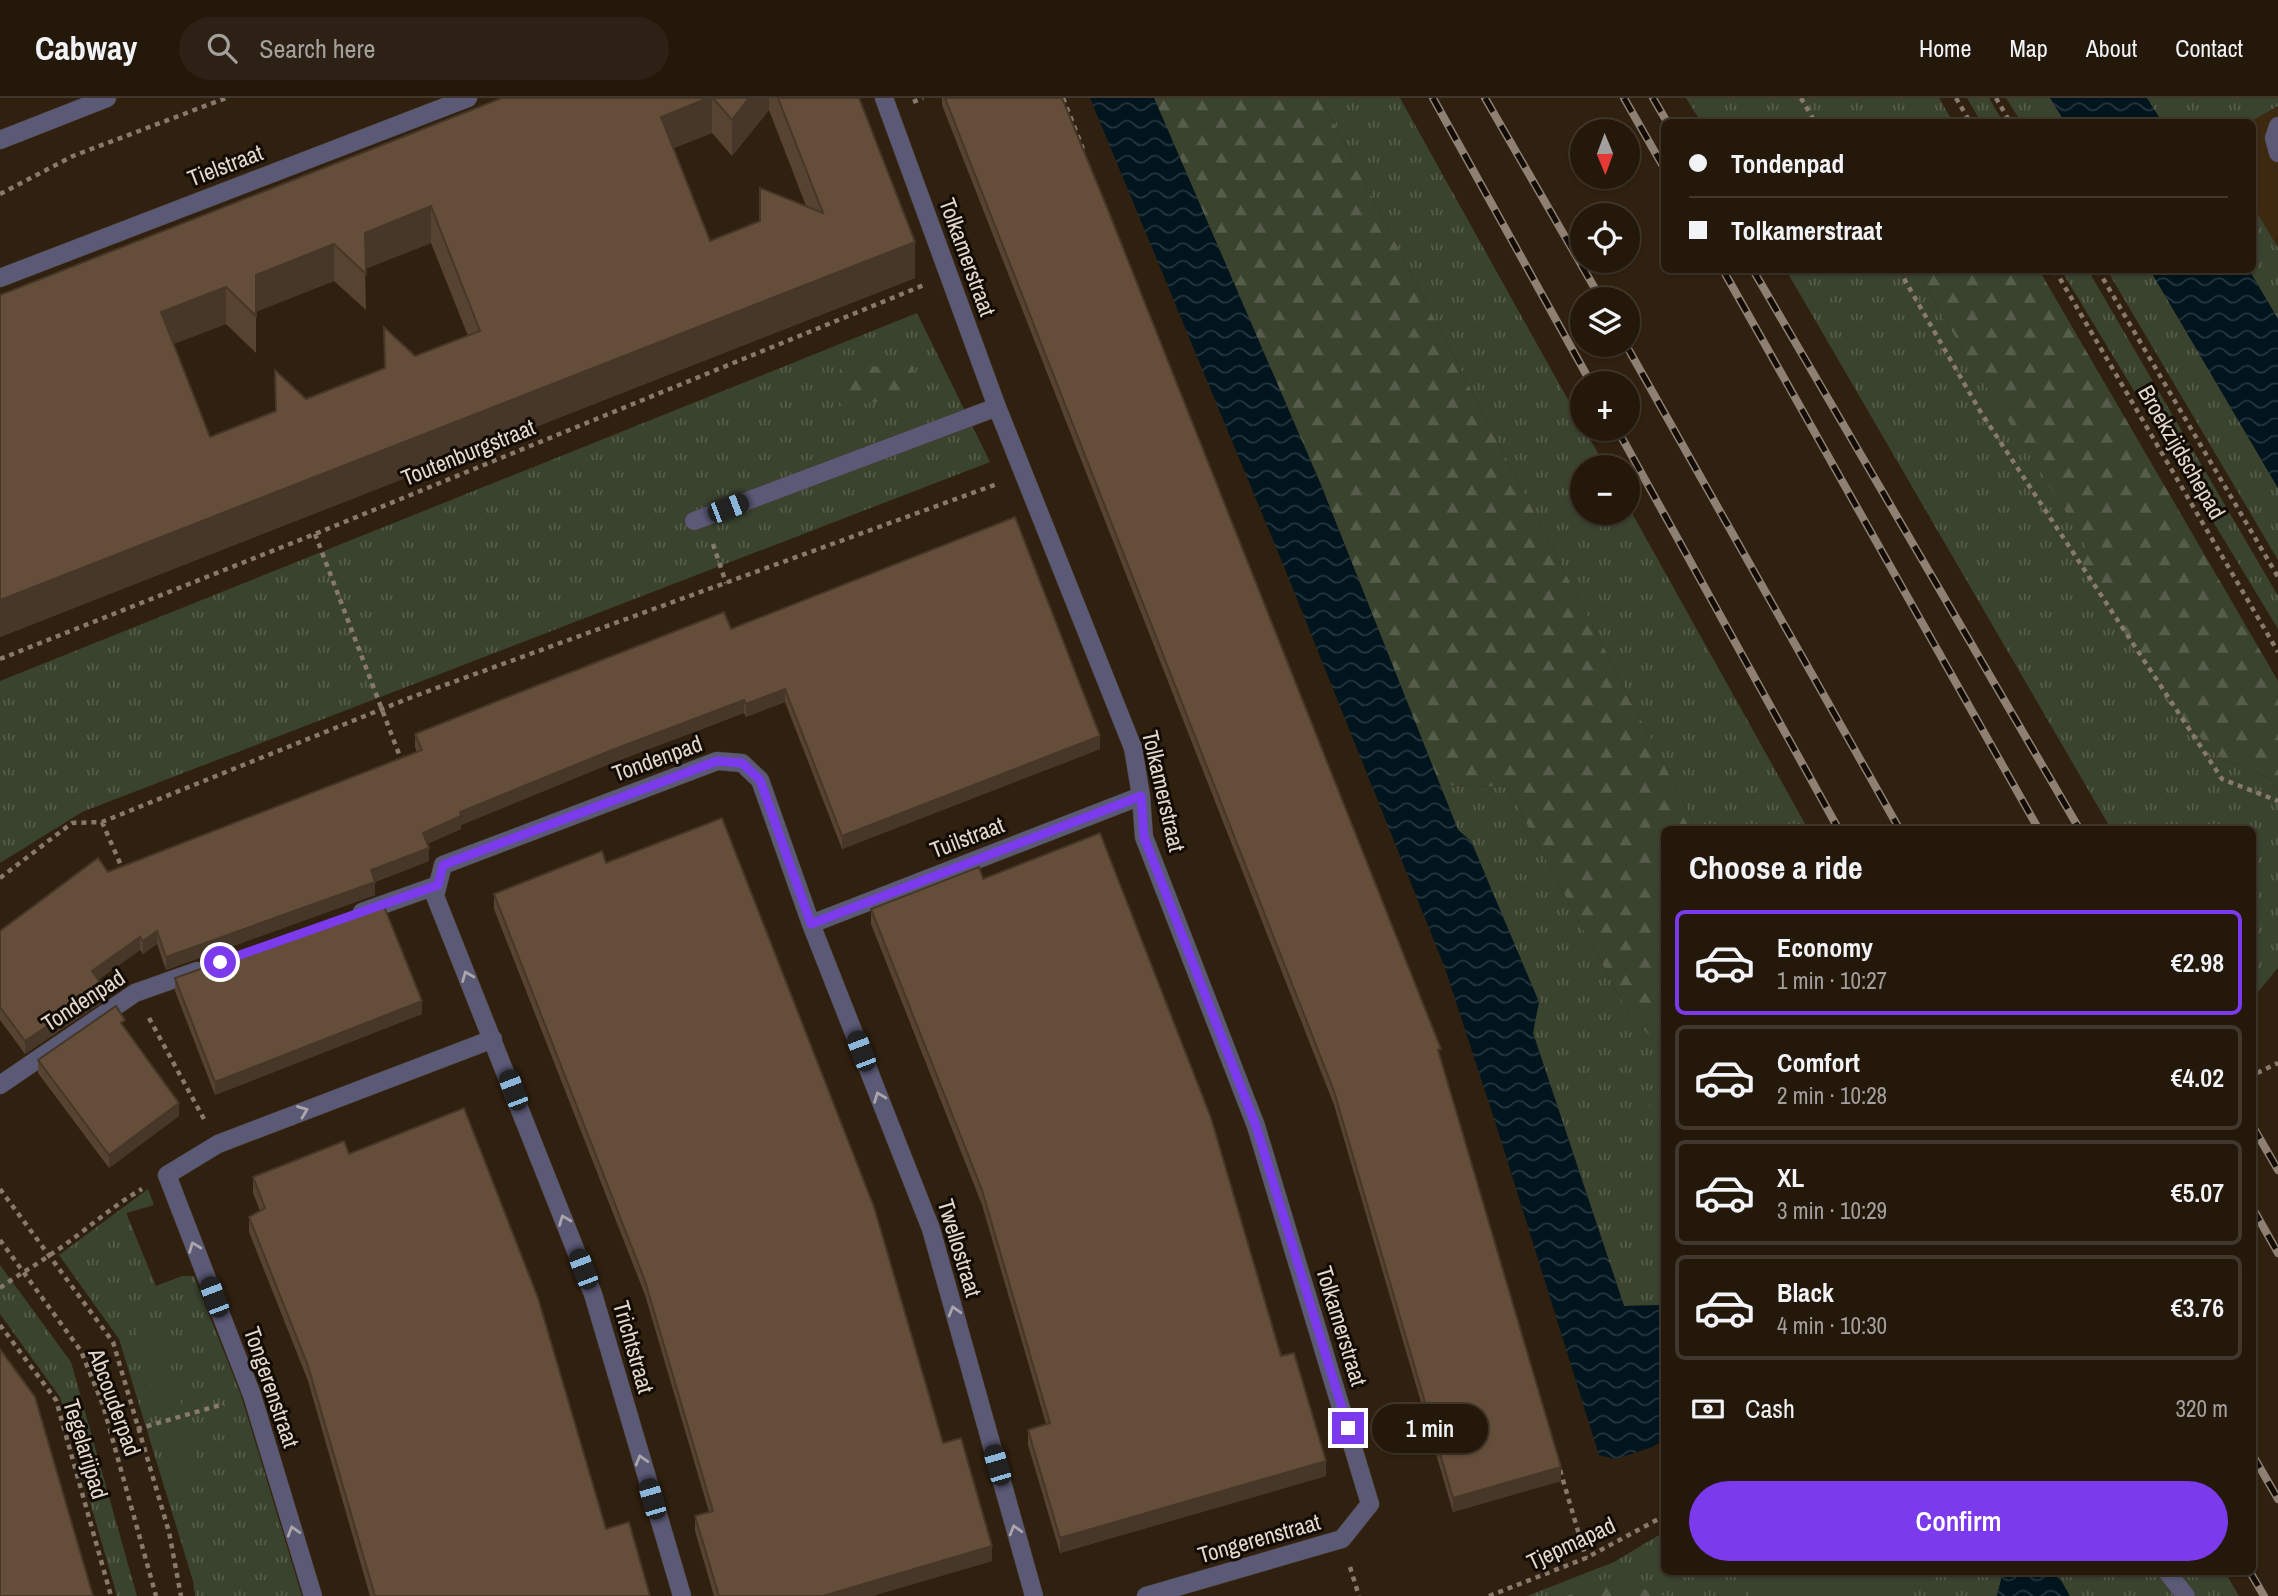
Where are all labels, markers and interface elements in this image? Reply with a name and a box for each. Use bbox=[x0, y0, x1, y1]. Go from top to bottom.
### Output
search box bbox=[179, 17, 669, 80]
text: Cabway bbox=[35, 26, 137, 70]
icon: search bbox=[203, 29, 241, 67]
text: Search here bbox=[259, 31, 375, 66]
text: Home bbox=[1919, 32, 1971, 64]
text: Map bbox=[2009, 32, 2048, 64]
text: About bbox=[2086, 32, 2137, 64]
text: Contact bbox=[2175, 32, 2243, 64]
north arrow bbox=[1570, 119, 1640, 189]
map controls bbox=[1570, 119, 1640, 525]
street label: Tielstraat bbox=[183, 137, 267, 193]
text: Tondenpad bbox=[1731, 146, 1844, 181]
street label: Tolkamerstraat bbox=[932, 194, 1004, 320]
button: locate bbox=[1570, 203, 1640, 273]
text: Tolkamerstraat bbox=[1731, 213, 1882, 248]
button: layers bbox=[1570, 287, 1640, 357]
button: + bbox=[1570, 371, 1640, 441]
street label: Broekzijdschepad bbox=[2131, 379, 2233, 525]
street label: Toutenburgstraat bbox=[397, 411, 539, 493]
button: − bbox=[1570, 455, 1640, 525]
car bbox=[705, 491, 752, 525]
street label: Tondenpad bbox=[608, 727, 706, 789]
street label: Tolkamerstraat bbox=[1135, 727, 1193, 855]
street label: Tuilstraat bbox=[925, 809, 1009, 865]
text: Choose a ride bbox=[1689, 846, 1863, 889]
text: Economy bbox=[1777, 930, 1873, 965]
icon: car bbox=[1693, 931, 1756, 994]
text: €2.98 bbox=[2171, 945, 2224, 980]
route start bbox=[204, 946, 236, 978]
street label: Tondenpad bbox=[35, 962, 131, 1038]
text: 1 min · 10:27 bbox=[1777, 965, 1887, 996]
one-way arrow bbox=[462, 971, 476, 983]
car bbox=[844, 1028, 879, 1074]
text: Comfort bbox=[1777, 1045, 1860, 1080]
icon: car bbox=[1693, 1046, 1756, 1109]
text: €4.02 bbox=[2171, 1060, 2224, 1095]
car bbox=[496, 1067, 531, 1113]
text: 2 min · 10:28 bbox=[1777, 1080, 1887, 1111]
one-way arrow bbox=[874, 1091, 888, 1103]
one-way arrow bbox=[296, 1106, 308, 1120]
text: XL bbox=[1777, 1160, 1804, 1195]
icon: car bbox=[1693, 1161, 1756, 1224]
text: €5.07 bbox=[2171, 1175, 2224, 1210]
street label: Twellostraat bbox=[930, 1195, 990, 1301]
text: 3 min · 10:29 bbox=[1777, 1195, 1887, 1226]
one-way arrow bbox=[559, 1215, 573, 1227]
one-way arrow bbox=[189, 1241, 203, 1253]
car bbox=[566, 1246, 601, 1292]
street label: Tolkamerstraat bbox=[1309, 1262, 1375, 1390]
car bbox=[197, 1274, 232, 1320]
text: Black bbox=[1777, 1275, 1834, 1310]
icon: car bbox=[1693, 1276, 1756, 1339]
text: €3.76 bbox=[2171, 1290, 2224, 1325]
street label: Trichtstraat bbox=[606, 1297, 662, 1397]
one-way arrow bbox=[948, 1305, 962, 1317]
text: 4 min · 10:30 bbox=[1777, 1310, 1887, 1341]
street label: Tongerenstraat bbox=[237, 1322, 307, 1452]
street label: Abcouderpad bbox=[81, 1343, 149, 1460]
icon: cash bbox=[1689, 1390, 1727, 1428]
text: Cash bbox=[1745, 1391, 1795, 1426]
text: 320 m bbox=[2176, 1393, 2228, 1424]
street label: Tegelarijpad bbox=[56, 1395, 116, 1503]
callout: 1 min bbox=[1372, 1404, 1488, 1452]
route end bbox=[1332, 1412, 1364, 1444]
text: 1 min bbox=[1406, 1413, 1454, 1444]
car bbox=[982, 1442, 1013, 1488]
one-way arrow bbox=[635, 1454, 649, 1466]
car bbox=[637, 1476, 668, 1522]
button: Confirm bbox=[1689, 1481, 2228, 1561]
street label: Tongerenstraat bbox=[1194, 1506, 1324, 1570]
street label: Tjepmapad bbox=[1522, 1509, 1620, 1577]
one-way arrow bbox=[1009, 1524, 1024, 1536]
one-way arrow bbox=[287, 1525, 302, 1537]

